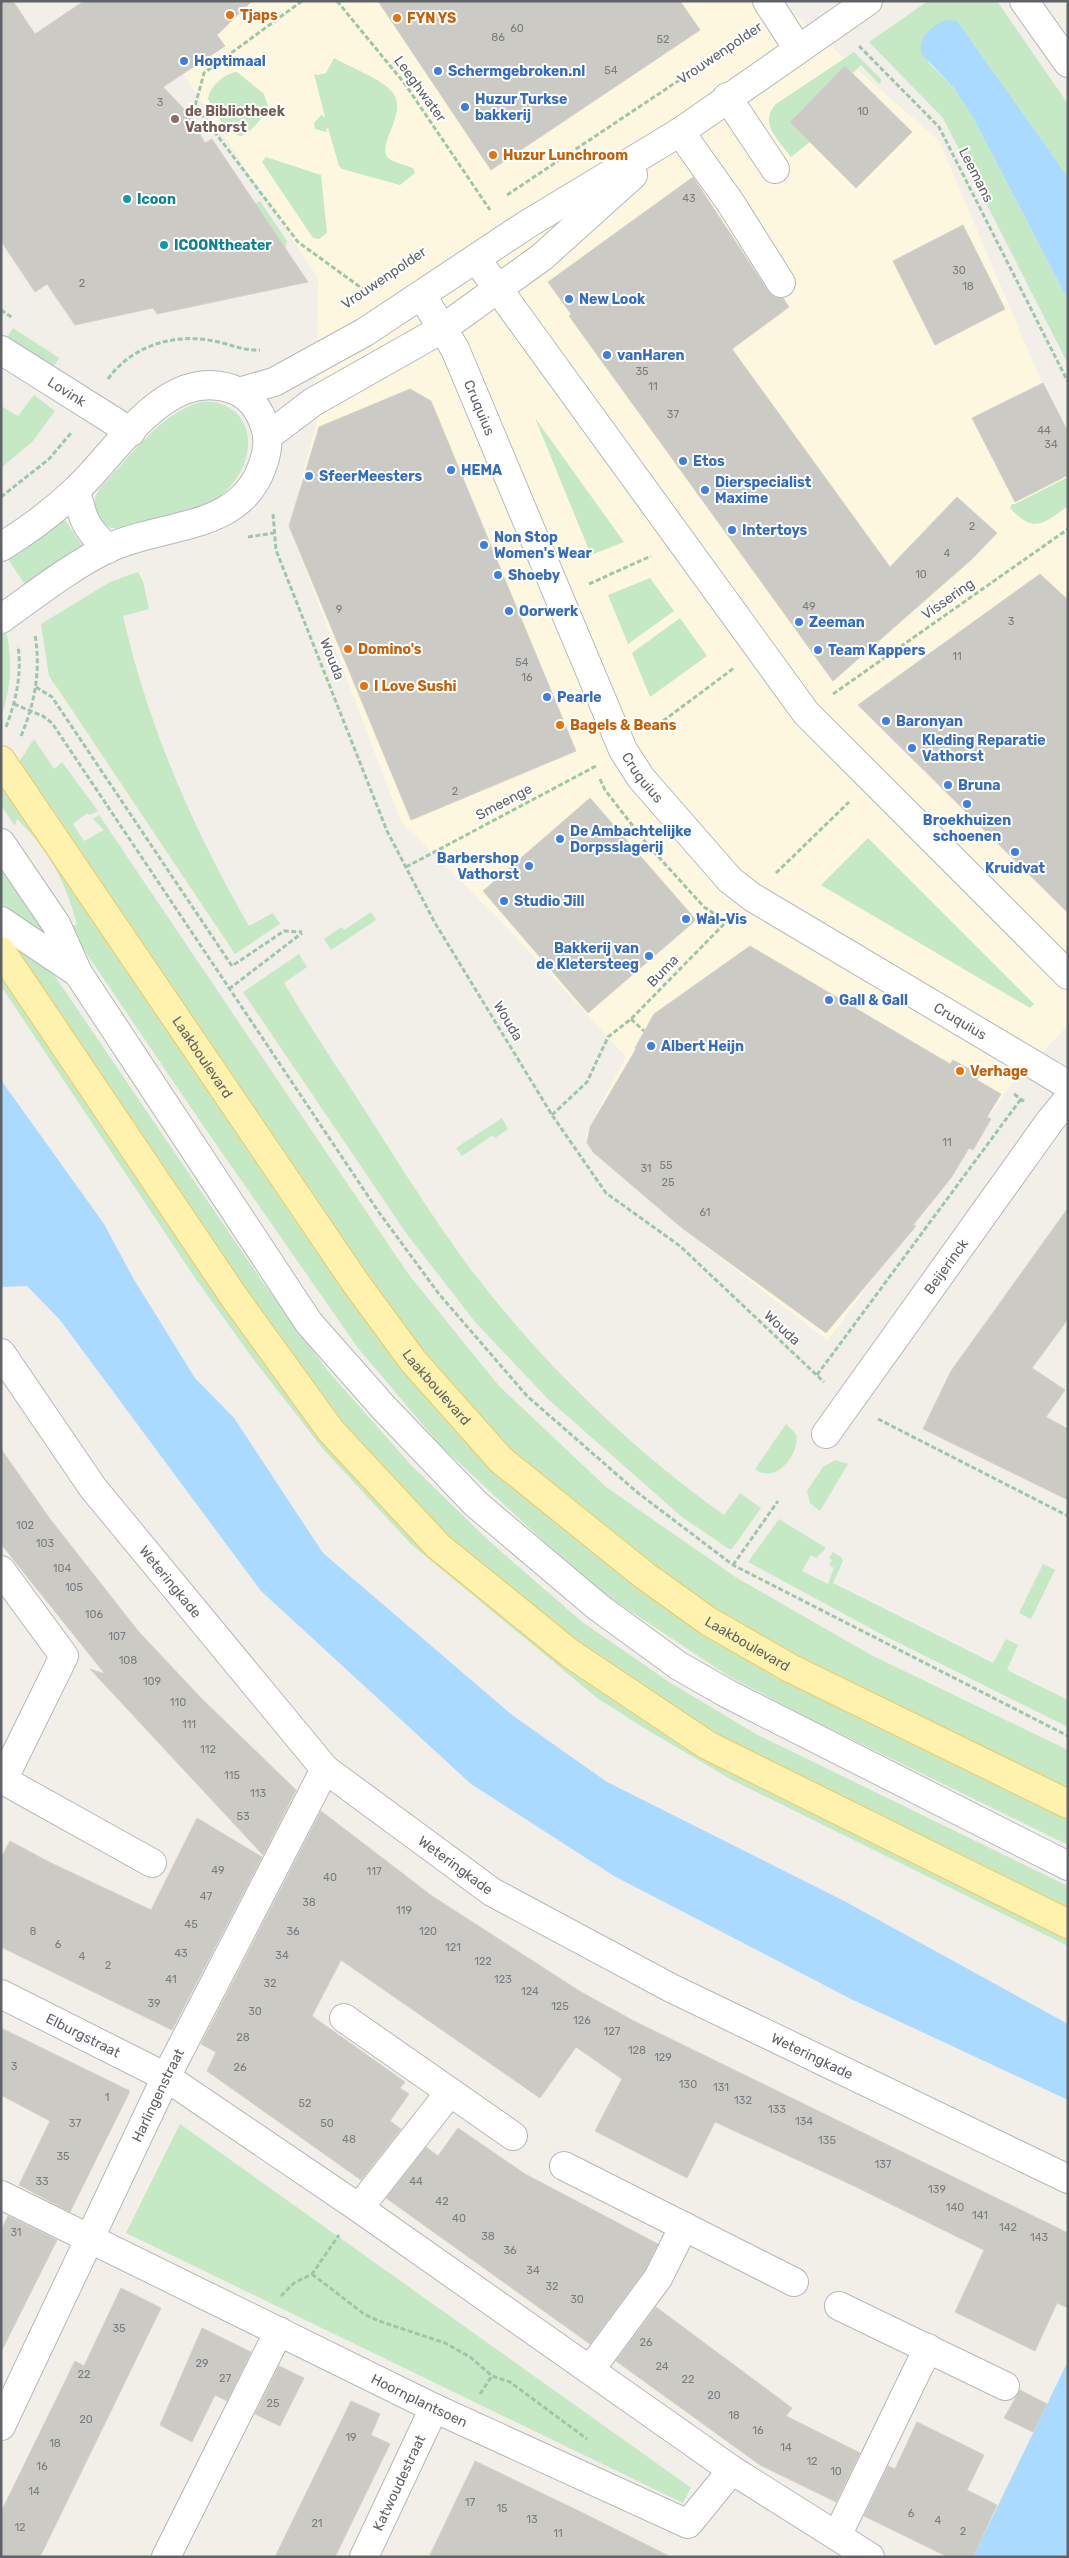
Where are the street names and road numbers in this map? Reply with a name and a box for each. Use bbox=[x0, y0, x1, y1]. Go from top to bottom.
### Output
street label: Vrouwenpolder bbox=[674, 18, 766, 88]
street label: Leeghwater bbox=[390, 53, 450, 126]
street label: Leemans bbox=[955, 145, 997, 205]
street label: Vrouwenpolder bbox=[338, 243, 430, 313]
street label: Lovink bbox=[45, 373, 90, 411]
street label: Cruquius bbox=[460, 377, 499, 438]
street label: Vissering bbox=[918, 575, 978, 623]
street label: Wouda bbox=[316, 636, 348, 682]
street label: Cruquius bbox=[618, 749, 667, 806]
street label: Smeenge bbox=[473, 780, 535, 824]
street label: Buma bbox=[644, 951, 682, 991]
street label: Wouda bbox=[490, 998, 526, 1044]
street label: Cruquius bbox=[931, 999, 990, 1043]
street label: Laakboulevard bbox=[169, 1013, 236, 1101]
street label: Beijerinck bbox=[920, 1235, 972, 1298]
street label: Wouda bbox=[760, 1307, 804, 1349]
street label: Laakboulevard bbox=[399, 1346, 474, 1429]
street label: Weteringkade bbox=[136, 1542, 205, 1621]
street label: Laakboulevard bbox=[702, 1613, 793, 1675]
street label: Weteringkade bbox=[415, 1832, 496, 1898]
street label: Elburgstraat bbox=[43, 2010, 124, 2061]
street label: Weteringkade bbox=[769, 2029, 856, 2083]
street label: Harlingenstraat bbox=[128, 2045, 188, 2145]
street label: Hoornplantsoen bbox=[368, 2370, 470, 2431]
street label: Katwoudestraat bbox=[369, 2432, 429, 2533]

